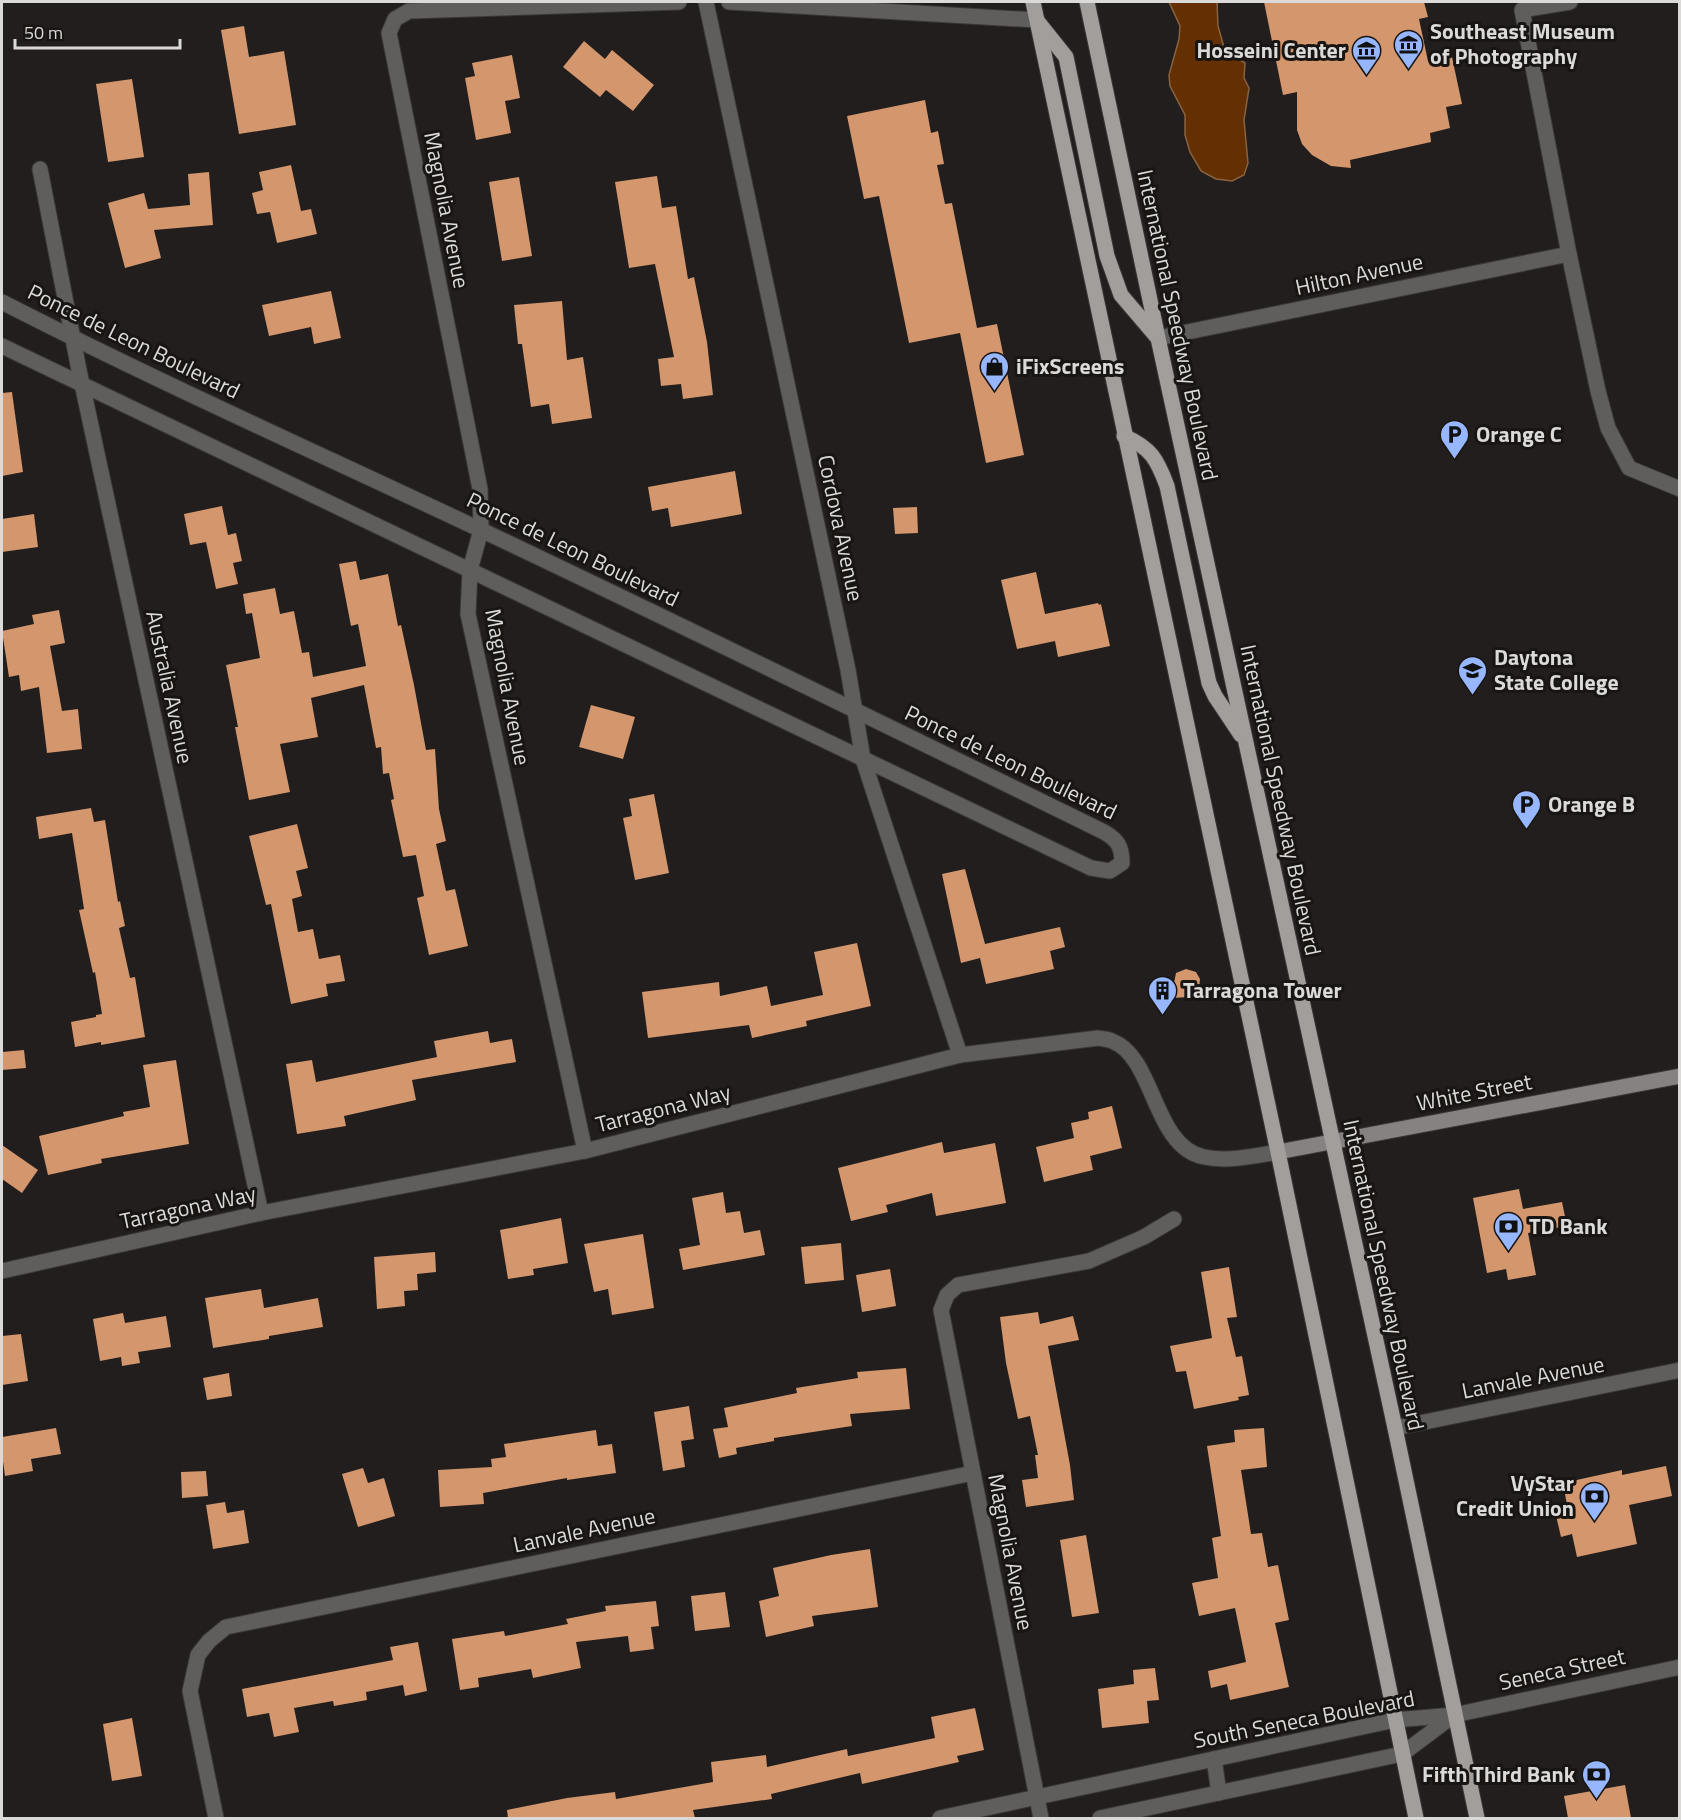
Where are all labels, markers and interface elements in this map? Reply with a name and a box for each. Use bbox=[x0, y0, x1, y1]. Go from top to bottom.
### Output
scale bar bbox=[15, 12, 180, 50]
place label: Southeast Museum of Photography bbox=[1430, 14, 1615, 73]
text: 50 m bbox=[24, 19, 63, 46]
museum icon: Southeast Museum of Photography bbox=[1393, 28, 1425, 70]
place label: Hosseini Center bbox=[1197, 33, 1346, 67]
museum icon: Hosseini Center bbox=[1351, 34, 1383, 76]
street label: Magnolia Avenue bbox=[415, 129, 479, 291]
street label: International Speedway Boulevard bbox=[1128, 166, 1228, 484]
street label: Hilton Avenue bbox=[1292, 244, 1426, 304]
street label: Ponce de Leon Boulevard bbox=[22, 275, 246, 407]
place label: iFixScreens bbox=[1016, 349, 1124, 383]
shop icon: iFixScreens bbox=[979, 350, 1011, 392]
place label: Orange C bbox=[1476, 417, 1562, 451]
parking icon: Orange C bbox=[1439, 418, 1471, 460]
street label: Cordova Avenue bbox=[809, 452, 873, 604]
street label: Ponce de Leon Boulevard bbox=[461, 483, 685, 615]
street label: Magnolia Avenue bbox=[476, 606, 540, 768]
street label: Australia Avenue bbox=[137, 607, 203, 767]
place label: Daytona State College bbox=[1494, 640, 1619, 699]
street label: International Speedway Boulevard bbox=[1231, 641, 1331, 959]
school or university icon: Daytona State College bbox=[1457, 654, 1489, 696]
street label: Ponce de Leon Boulevard bbox=[899, 696, 1123, 828]
place label: Orange B bbox=[1548, 787, 1635, 821]
parking icon: Orange B bbox=[1511, 788, 1543, 830]
place label: Tarragona Tower bbox=[1183, 973, 1342, 1007]
building icon: Tarragona Tower bbox=[1146, 974, 1178, 1016]
street label: White Street bbox=[1414, 1064, 1535, 1120]
street label: Tarragona Way bbox=[592, 1075, 735, 1141]
street label: International Speedway Boulevard bbox=[1334, 1116, 1434, 1434]
street label: Tarragona Way bbox=[117, 1176, 259, 1238]
place label: TD Bank bbox=[1529, 1209, 1608, 1243]
bank icon: TD Bank bbox=[1492, 1210, 1524, 1252]
street label: Lanvale Avenue bbox=[1459, 1347, 1607, 1407]
place label: VyStar Credit Union bbox=[1456, 1466, 1574, 1525]
street label: Magnolia Avenue bbox=[979, 1471, 1043, 1633]
bank icon: VyStar Credit Union bbox=[1579, 1480, 1611, 1522]
street label: Lanvale Avenue bbox=[510, 1498, 658, 1562]
street label: Seneca Street bbox=[1496, 1639, 1628, 1699]
street label: South Seneca Boulevard bbox=[1191, 1681, 1417, 1757]
place label: Fifth Third Bank bbox=[1422, 1757, 1576, 1791]
bank icon: Fifth Third Bank bbox=[1580, 1758, 1612, 1800]

